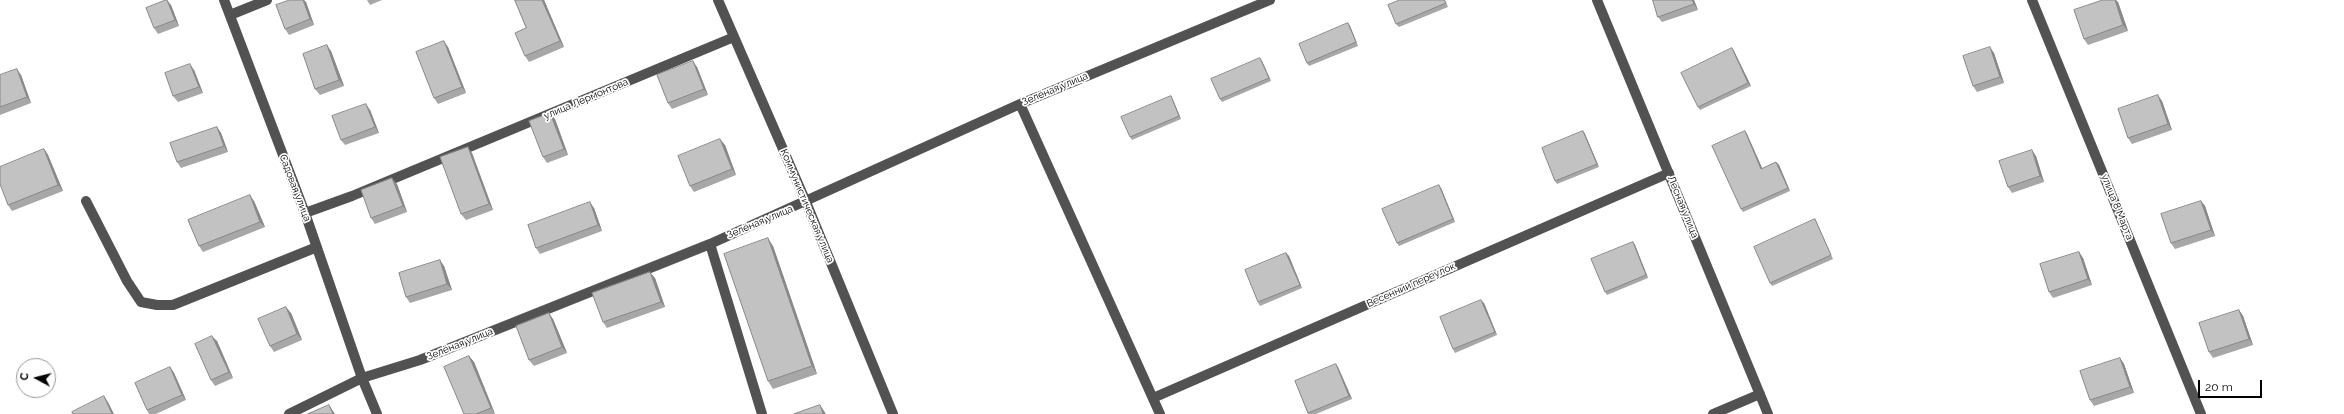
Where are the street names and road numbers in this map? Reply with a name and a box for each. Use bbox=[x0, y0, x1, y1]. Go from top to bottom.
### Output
street label: Зелёная улица bbox=[1020, 70, 1090, 108]
street label: улица Лермонтова bbox=[542, 76, 630, 122]
street label: Коммунистическая улица bbox=[778, 147, 836, 265]
street label: Садовая улица bbox=[277, 153, 313, 223]
street label: улица 8 Марта bbox=[2098, 172, 2136, 242]
street label: Лесная улица bbox=[1665, 174, 1701, 240]
street label: Зелёная улица bbox=[725, 203, 795, 241]
street label: Весенний переулок bbox=[1365, 260, 1457, 310]
street label: Зелёная улица bbox=[425, 325, 495, 363]

